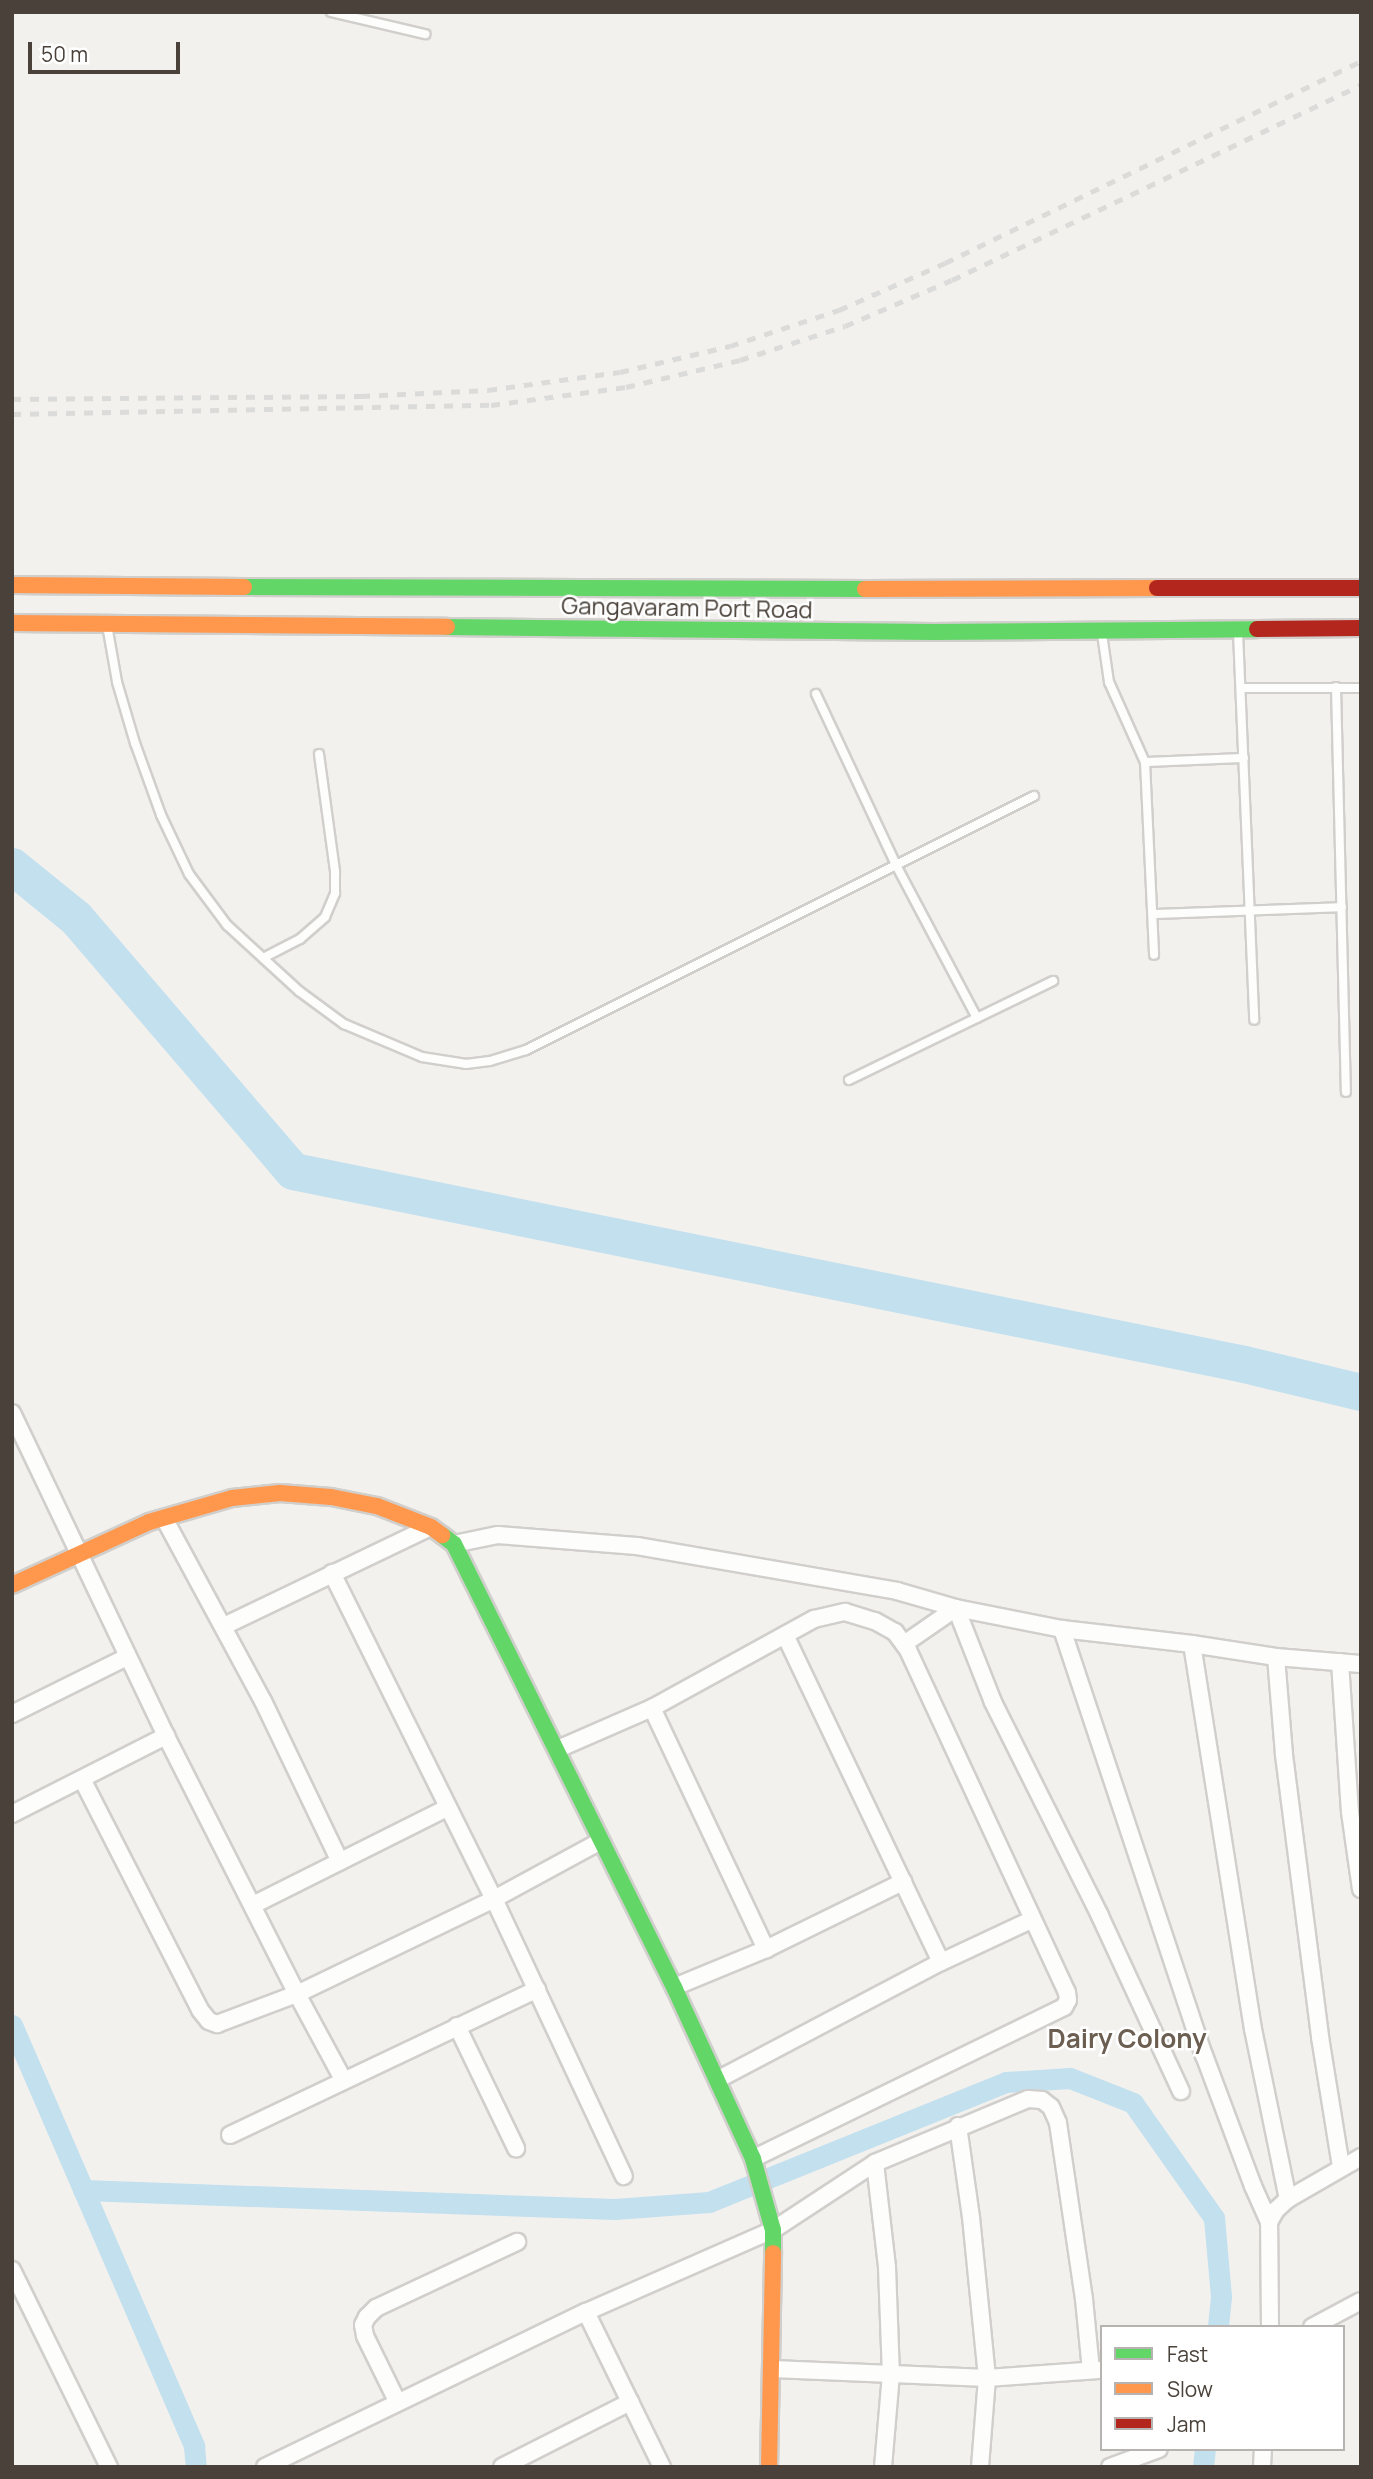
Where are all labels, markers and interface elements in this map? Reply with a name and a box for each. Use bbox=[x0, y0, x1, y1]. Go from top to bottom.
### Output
scale bar bbox=[32, 28, 184, 72]
text: 50 m bbox=[41, 40, 88, 68]
street label: Gangavaram Port Road bbox=[561, 590, 813, 624]
district label: Dairy Colony bbox=[1047, 2023, 1207, 2055]
legend bbox=[1100, 2325, 1345, 2451]
text: Fast bbox=[1167, 2340, 1208, 2368]
text: Slow bbox=[1167, 2375, 1213, 2403]
text: Jam bbox=[1167, 2410, 1206, 2438]

